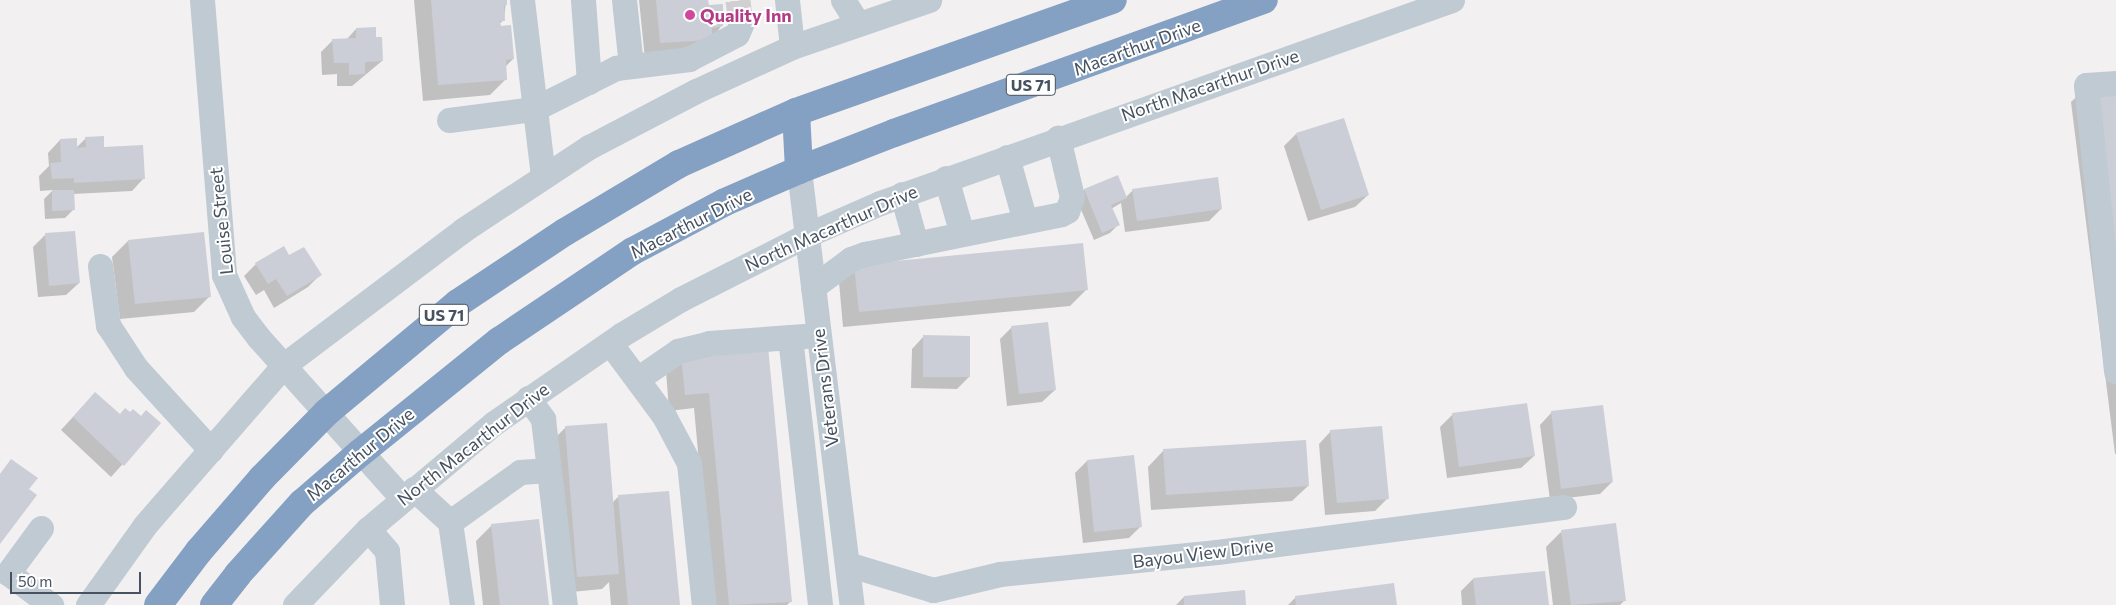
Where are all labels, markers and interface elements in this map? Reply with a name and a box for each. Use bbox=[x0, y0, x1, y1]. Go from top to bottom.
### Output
place label: Quality Inn bbox=[700, 4, 792, 26]
marker: Quality Inn bbox=[684, 9, 696, 21]
street label: Macarthur Drive bbox=[1070, 14, 1204, 80]
street label: North Macarthur Drive bbox=[1118, 44, 1302, 126]
road number: US 71 bbox=[1005, 72, 1057, 98]
street label: Louise Street bbox=[205, 166, 237, 276]
street label: North Macarthur Drive bbox=[741, 180, 921, 276]
street label: Macarthur Drive bbox=[626, 183, 756, 263]
road number: US 71 bbox=[418, 302, 470, 328]
street label: Veterans Drive bbox=[807, 328, 843, 448]
street label: North Macarthur Drive bbox=[393, 378, 553, 510]
street label: Macarthur Drive bbox=[302, 403, 418, 505]
street label: Bayou View Drive bbox=[1131, 534, 1275, 572]
scale bar bbox=[12, 562, 144, 594]
text: 50 m bbox=[18, 572, 52, 590]

